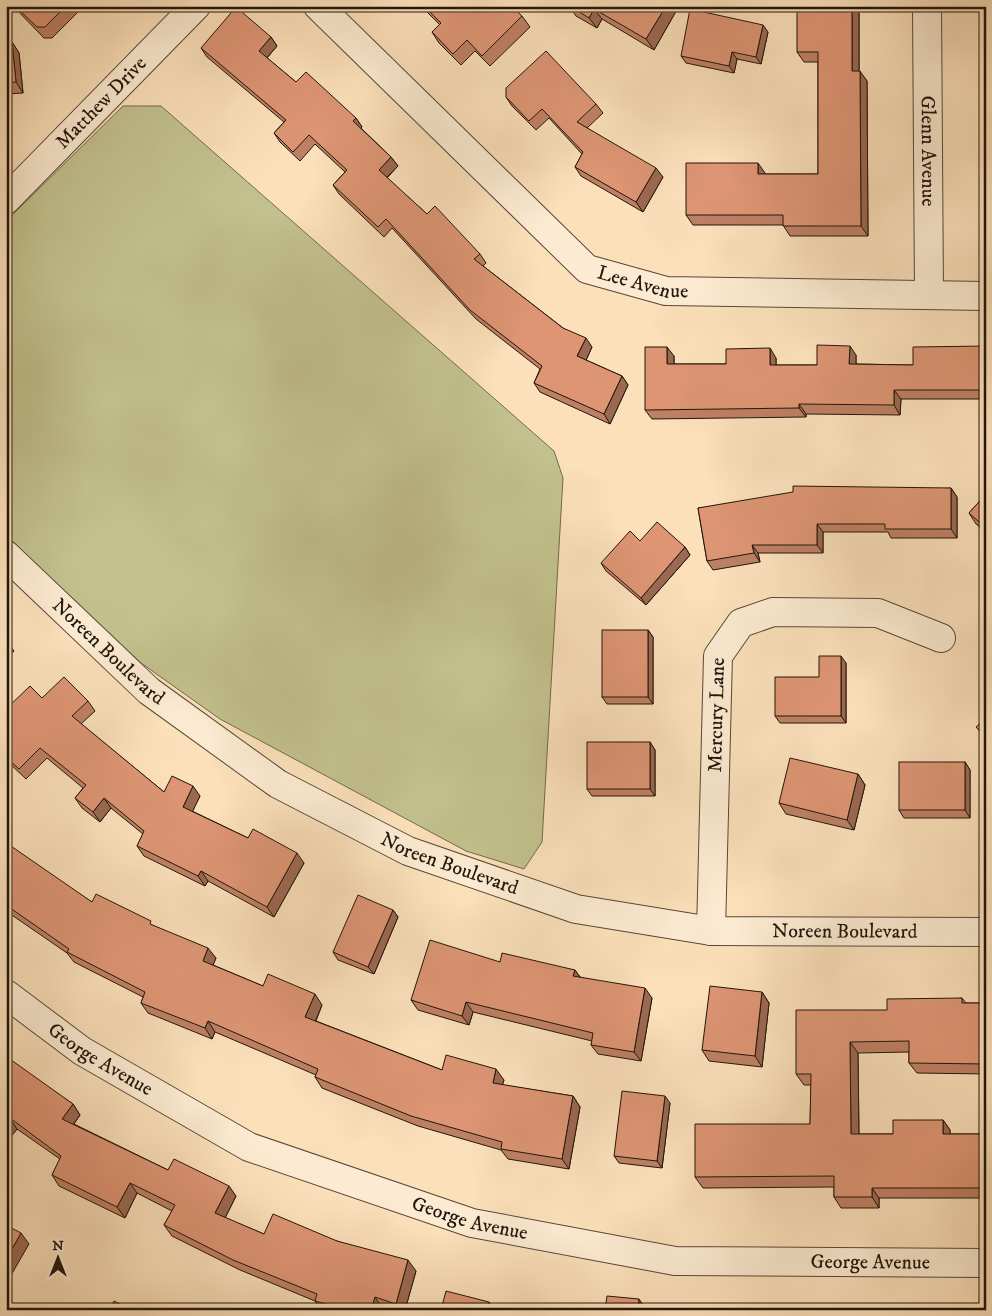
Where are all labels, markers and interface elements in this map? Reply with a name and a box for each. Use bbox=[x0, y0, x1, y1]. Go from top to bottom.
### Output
street label: Matthew Drive bbox=[50, 51, 152, 154]
street label: Glenn Avenue bbox=[915, 95, 941, 207]
street label: Lee Avenue bbox=[595, 260, 688, 304]
street label: Noreen Boulevard bbox=[47, 593, 170, 711]
street label: Mercury Lane bbox=[703, 657, 730, 773]
street label: Noreen Boulevard bbox=[376, 826, 522, 901]
street label: Noreen Boulevard bbox=[772, 919, 918, 944]
street label: George Avenue bbox=[43, 1017, 157, 1102]
street label: George Avenue bbox=[408, 1191, 530, 1246]
north arrow bbox=[32, 1234, 82, 1284]
text: N bbox=[52, 1237, 64, 1255]
street label: George Avenue bbox=[810, 1249, 930, 1275]

